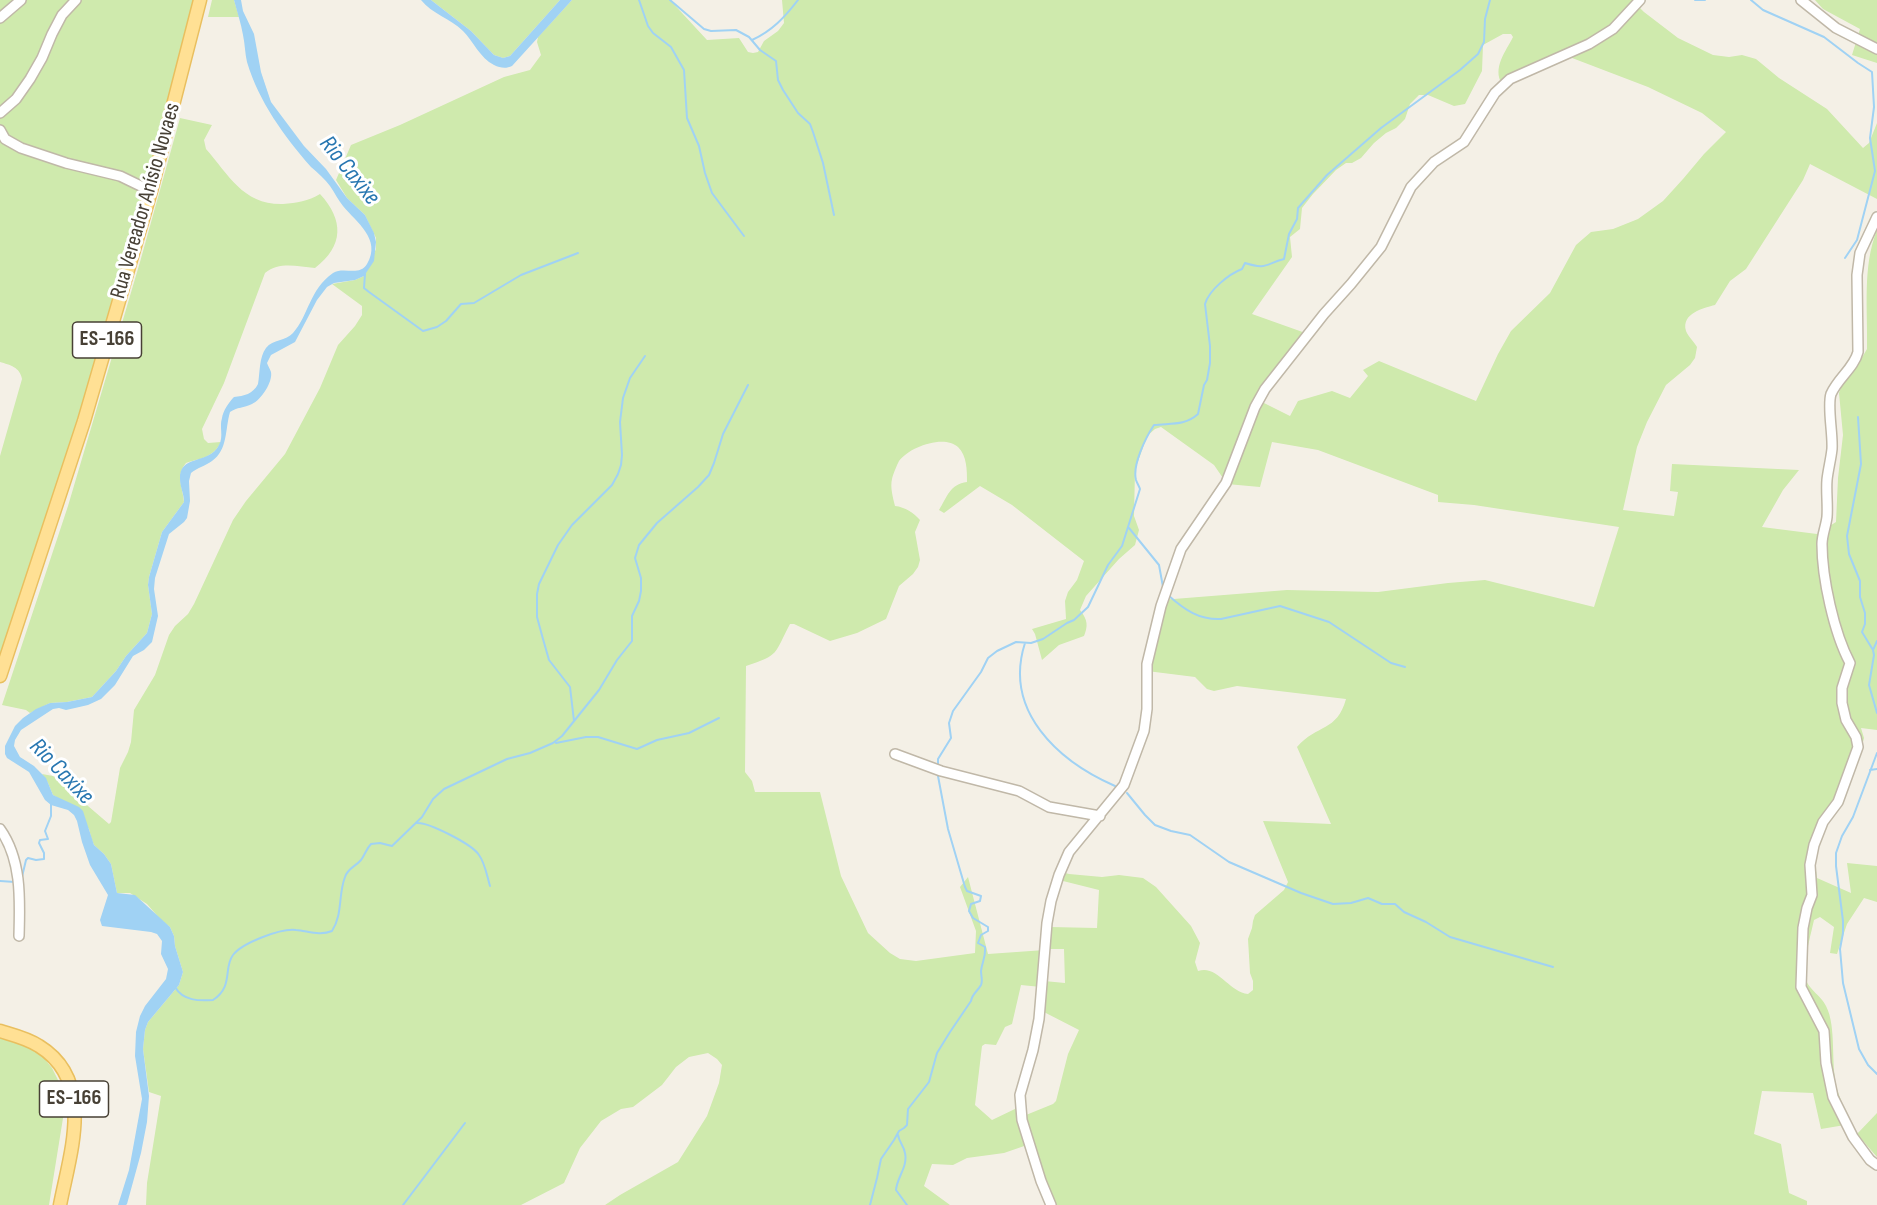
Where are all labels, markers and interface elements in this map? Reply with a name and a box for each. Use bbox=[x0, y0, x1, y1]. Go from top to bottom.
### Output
street label: Rua Vereador Anísio Novaes bbox=[105, 100, 187, 302]
water label: Rio Caxixe bbox=[312, 131, 386, 211]
road number: ES-166 bbox=[72, 322, 142, 358]
water label: Rio Caxixe bbox=[23, 733, 99, 811]
road number: ES-166 bbox=[40, 1081, 109, 1117]

